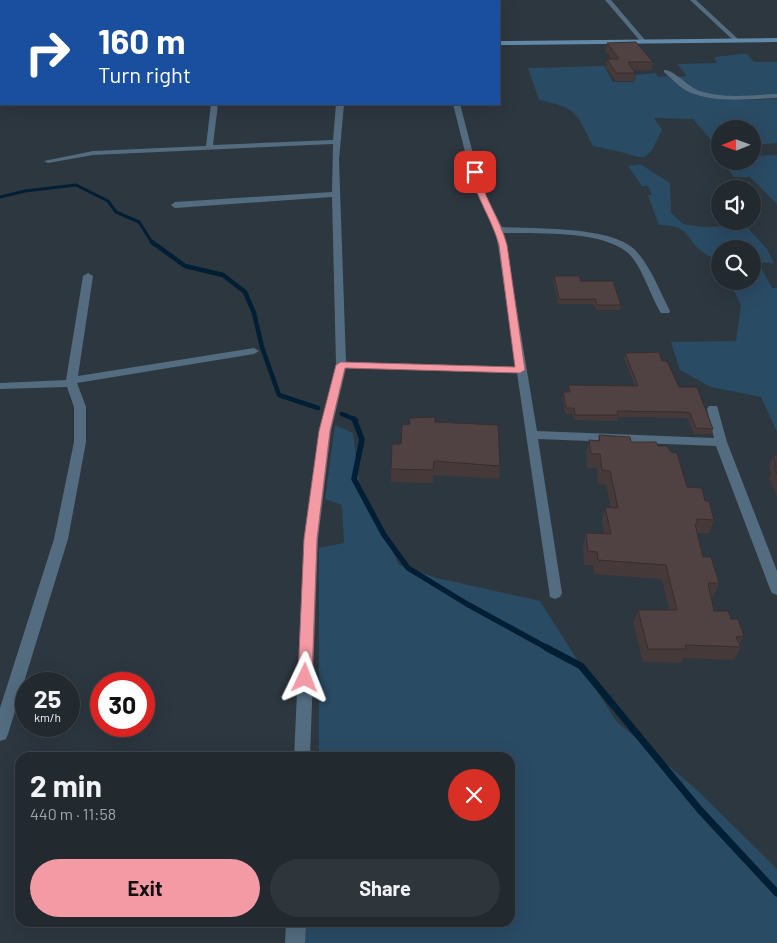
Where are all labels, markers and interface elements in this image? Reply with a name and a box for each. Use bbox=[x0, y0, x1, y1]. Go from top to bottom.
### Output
text: 160 m bbox=[98, 19, 185, 61]
icon: right bbox=[15, 20, 80, 85]
text: Turn right bbox=[98, 61, 191, 87]
north arrow bbox=[711, 120, 761, 170]
map controls bbox=[711, 120, 761, 290]
pin bbox=[454, 151, 496, 193]
icon: arrive bbox=[461, 158, 489, 186]
button: sound bbox=[711, 180, 761, 230]
button: search bbox=[711, 240, 761, 290]
position arrow bbox=[278, 651, 330, 703]
speed limit sign: 30 bbox=[90, 672, 155, 737]
text: 25 bbox=[34, 683, 61, 713]
text: km/h bbox=[34, 710, 61, 724]
text: 2 min bbox=[30, 767, 102, 803]
button: close bbox=[448, 769, 500, 821]
text: 440 m · 11:58 bbox=[30, 804, 116, 823]
button: Exit bbox=[30, 859, 260, 917]
button: Share bbox=[270, 859, 500, 917]

